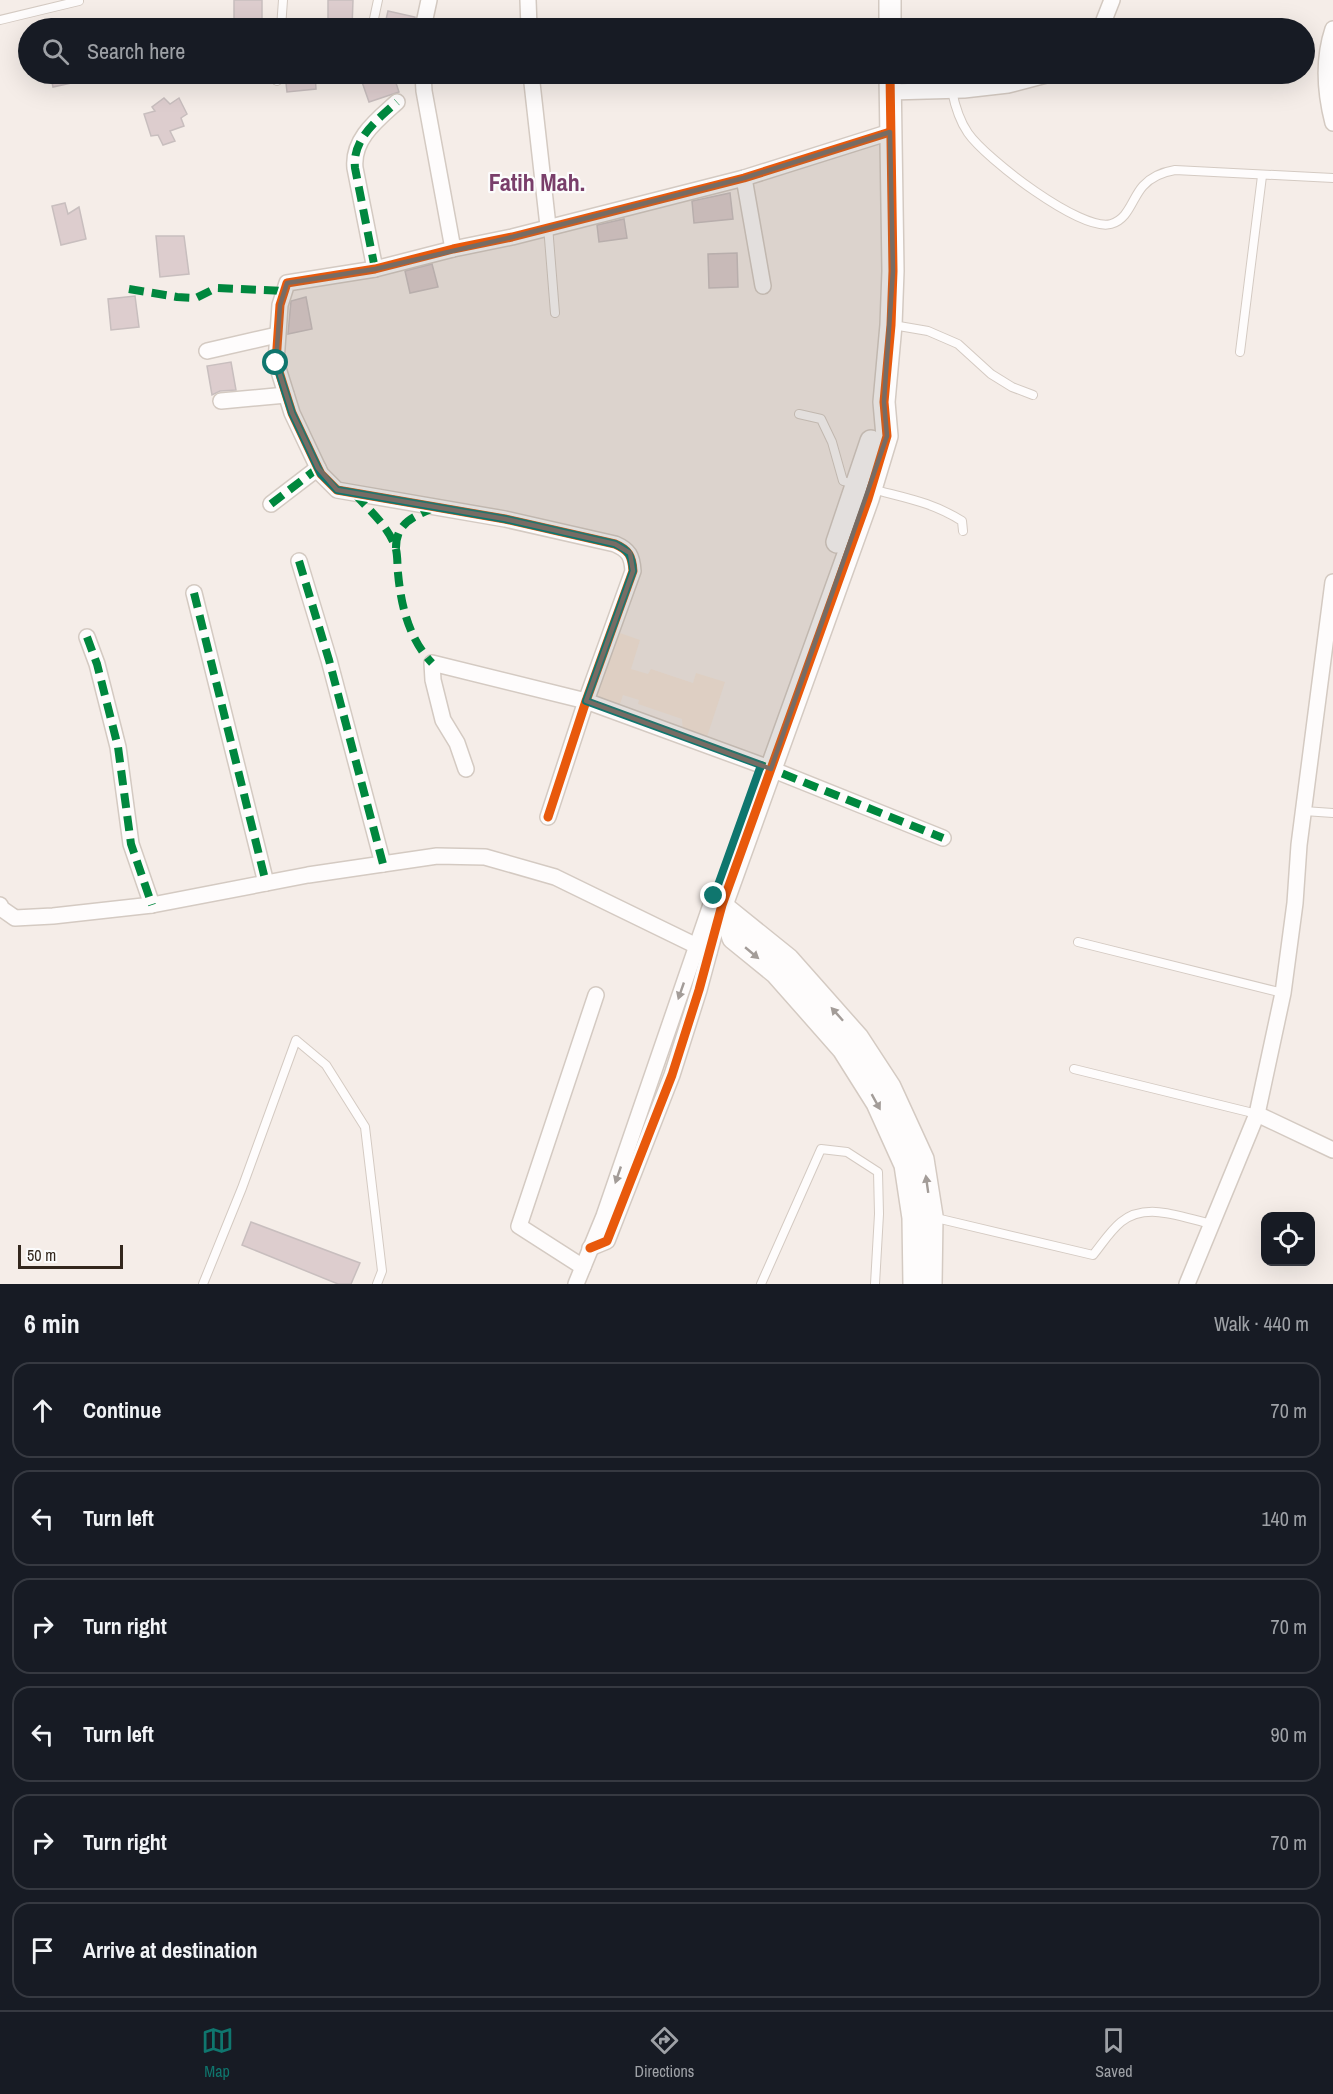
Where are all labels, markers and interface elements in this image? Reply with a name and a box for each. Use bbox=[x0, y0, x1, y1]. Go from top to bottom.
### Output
search box bbox=[18, 18, 1315, 84]
icon: search bbox=[39, 35, 72, 68]
text: Search here bbox=[87, 36, 185, 66]
district label: Fatih Mah. bbox=[489, 166, 585, 198]
route start bbox=[262, 349, 288, 375]
route end bbox=[700, 882, 726, 908]
one-way arrow bbox=[744, 946, 759, 959]
one-way arrow bbox=[676, 982, 686, 1000]
one-way arrow bbox=[831, 1007, 844, 1022]
one-way arrow bbox=[871, 1094, 881, 1111]
one-way arrow bbox=[612, 1166, 622, 1184]
one-way arrow bbox=[922, 1174, 931, 1193]
map controls bbox=[1261, 1212, 1315, 1266]
button: locate bbox=[1261, 1212, 1315, 1266]
scale bar bbox=[18, 1242, 123, 1270]
text: 50 m bbox=[27, 1244, 56, 1266]
text: 6 min bbox=[24, 1306, 80, 1341]
text: Walk · 440 m bbox=[1214, 1310, 1309, 1337]
icon: ahead bbox=[26, 1394, 59, 1427]
text: Continue bbox=[83, 1395, 161, 1425]
text: 70 m bbox=[1271, 1397, 1307, 1424]
icon: left bbox=[26, 1502, 59, 1535]
text: Turn left bbox=[83, 1503, 154, 1533]
text: 140 m bbox=[1261, 1505, 1307, 1532]
icon: right bbox=[26, 1610, 59, 1643]
text: Turn right bbox=[83, 1611, 167, 1641]
text: 70 m bbox=[1271, 1613, 1307, 1640]
icon: left bbox=[26, 1718, 59, 1751]
text: Turn left bbox=[83, 1719, 154, 1749]
text: 90 m bbox=[1271, 1721, 1307, 1748]
icon: right bbox=[26, 1826, 59, 1859]
text: Turn right bbox=[83, 1827, 167, 1857]
text: 70 m bbox=[1271, 1829, 1307, 1856]
icon: arrive bbox=[26, 1934, 59, 1967]
text: Arrive at destination bbox=[83, 1935, 257, 1965]
tab: Map bbox=[201, 2024, 234, 2082]
tab: Directions bbox=[635, 2024, 694, 2082]
tab: Saved bbox=[1095, 2024, 1133, 2082]

